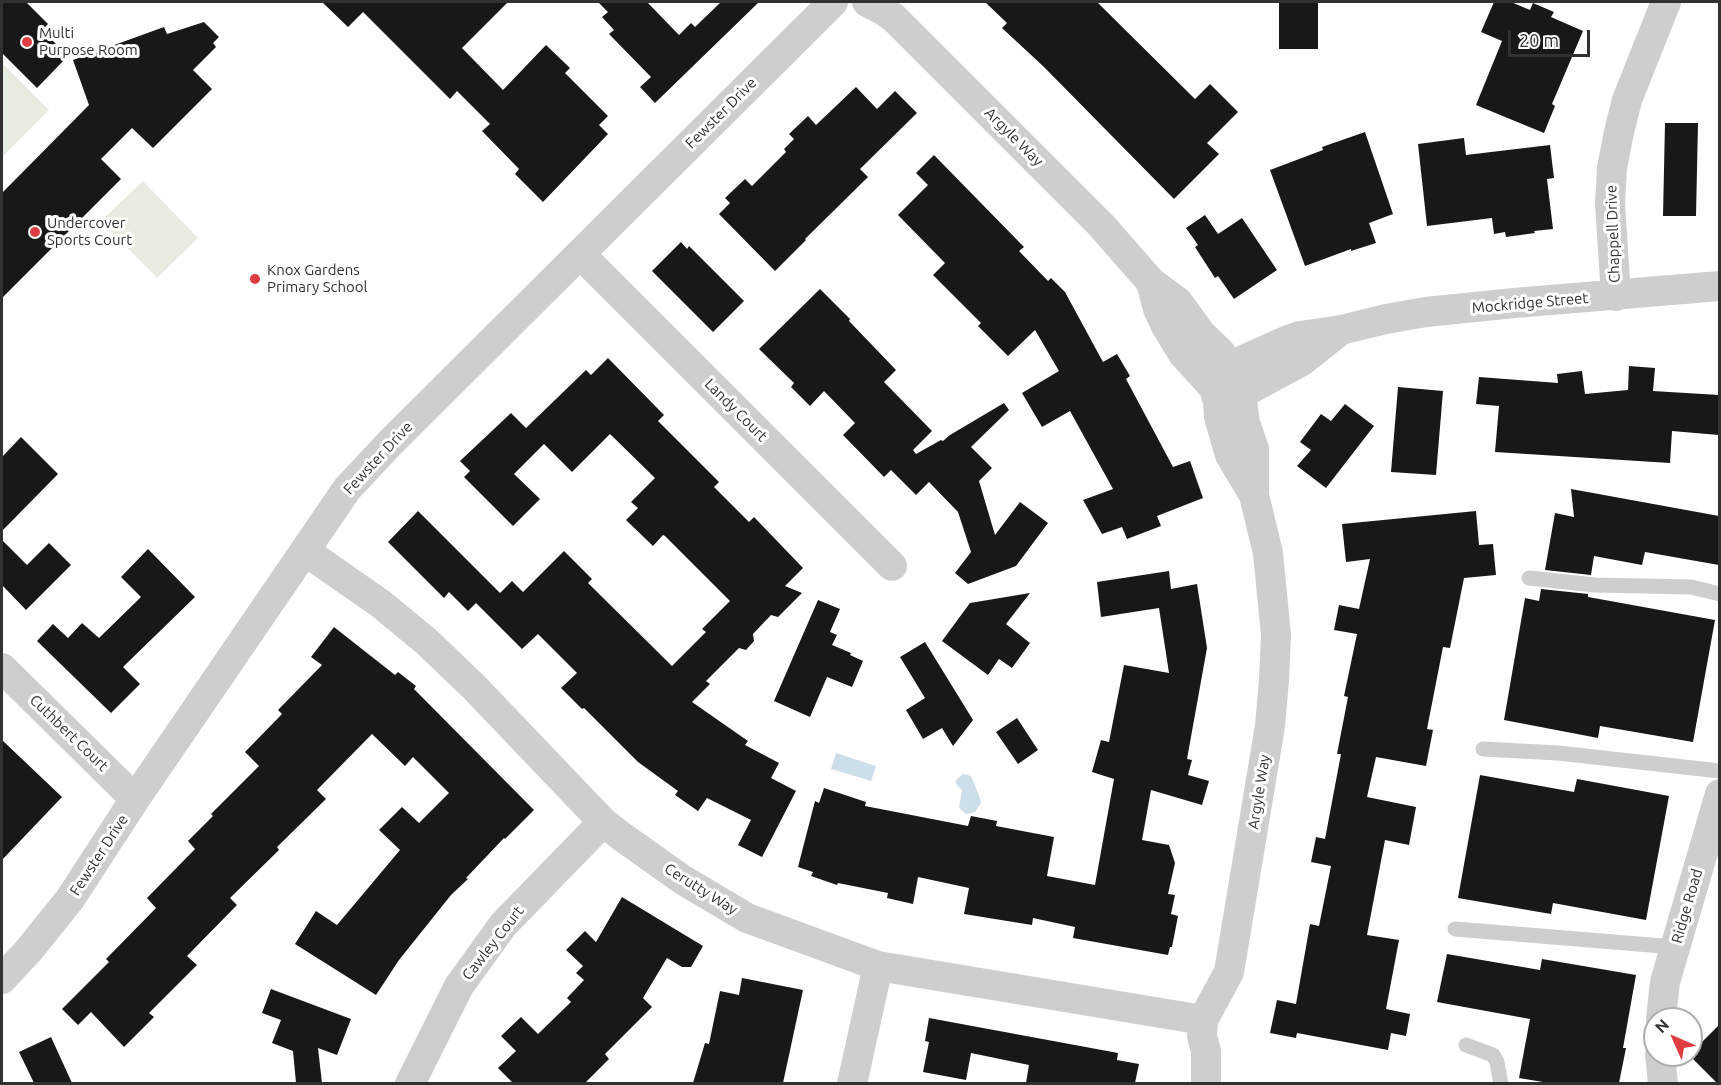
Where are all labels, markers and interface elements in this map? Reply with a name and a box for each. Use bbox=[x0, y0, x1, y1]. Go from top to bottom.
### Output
scale bar bbox=[1511, 18, 1594, 56]
place label: Multi Purpose Room bbox=[39, 24, 138, 59]
text: 20 m bbox=[1519, 30, 1559, 50]
marker: Multi Purpose Room bbox=[20, 35, 34, 49]
street label: Fewster Drive bbox=[682, 74, 760, 152]
street label: Argyle Way bbox=[981, 104, 1047, 170]
street label: Chappell Drive bbox=[1602, 185, 1624, 283]
place label: Undercover Sports Court bbox=[47, 214, 132, 249]
marker: Undercover Sports Court bbox=[28, 225, 42, 239]
place label: Knox Gardens Primary School bbox=[267, 261, 368, 296]
marker: Knox Gardens Primary School bbox=[248, 272, 262, 286]
street label: Mockridge Street bbox=[1471, 289, 1589, 317]
street label: Landy Court bbox=[701, 375, 771, 445]
street label: Fewster Drive bbox=[340, 418, 416, 498]
street label: Cuthbert Court bbox=[26, 691, 112, 775]
street label: Argyle Way bbox=[1244, 753, 1274, 831]
street label: Fewster Drive bbox=[66, 811, 132, 899]
street label: Cerutty Way bbox=[661, 859, 741, 919]
street label: Ridge Road bbox=[1668, 867, 1706, 945]
street label: Cawley Court bbox=[458, 902, 528, 984]
north arrow bbox=[1643, 1007, 1703, 1067]
text: N bbox=[1651, 1015, 1672, 1036]

